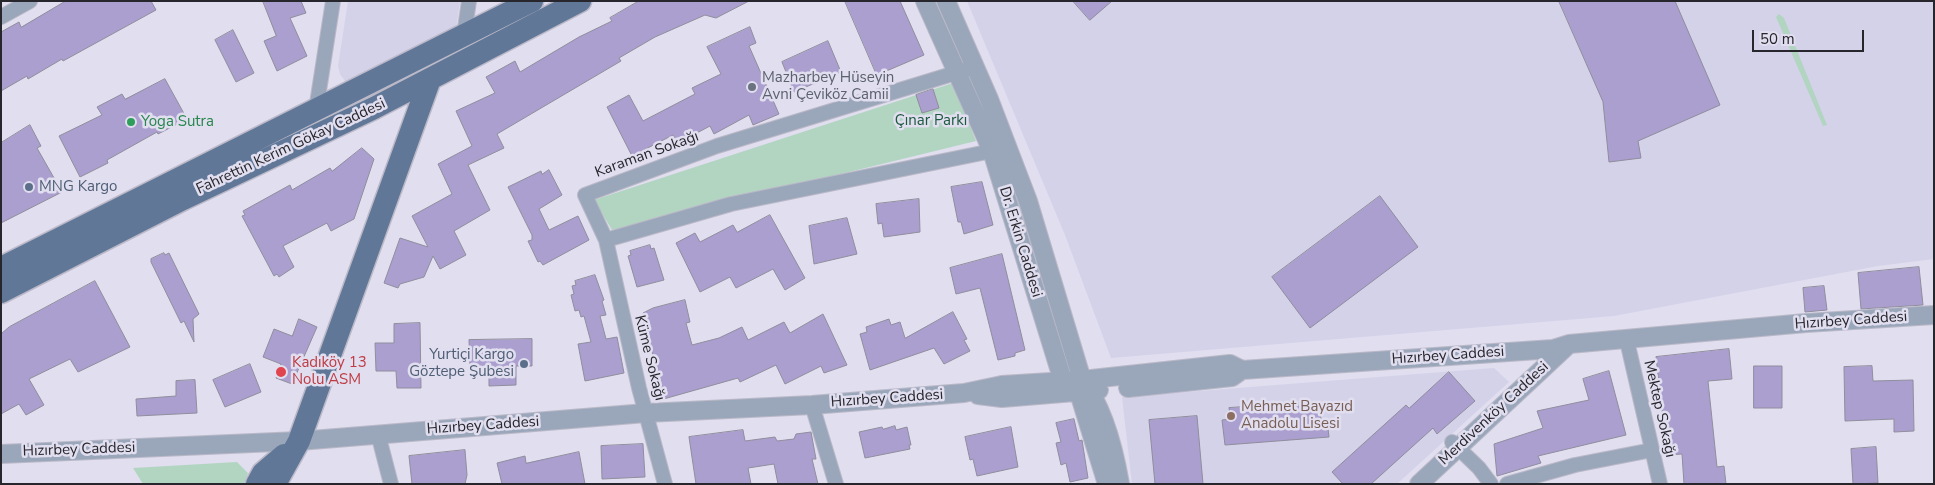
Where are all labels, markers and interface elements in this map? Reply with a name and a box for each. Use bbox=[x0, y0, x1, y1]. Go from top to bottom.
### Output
scale bar bbox=[1755, 20, 1868, 52]
text: 50 m bbox=[1760, 29, 1795, 49]
place label: Mazharbey Hüseyin Avni Çeviköz Camii bbox=[762, 69, 894, 104]
marker: Mazharbey Hüseyin Avni Çeviköz Camii bbox=[746, 81, 758, 93]
street label: Fahrettin Kerim Gökay Caddesi bbox=[194, 95, 388, 199]
park label: Çınar Parkı bbox=[895, 112, 967, 130]
place label: Yoga Sutra bbox=[141, 113, 214, 131]
marker: Yoga Sutra bbox=[125, 116, 137, 128]
street label: Karaman Sokağı bbox=[593, 128, 701, 182]
place label: MNG Kargo bbox=[39, 178, 117, 196]
marker: MNG Kargo bbox=[23, 181, 35, 193]
street label: Dr. Erkin Caddesi bbox=[995, 184, 1045, 300]
street label: Hızırbey Caddesi bbox=[1794, 308, 1908, 334]
street label: Küme Sokağı bbox=[630, 313, 668, 403]
street label: Hızırbey Caddesi bbox=[1391, 343, 1505, 369]
place label: Yurtiçi Kargo Göztepe Şubesi bbox=[409, 346, 514, 381]
place label: Kadıköy 13 Nolu ASM bbox=[292, 354, 367, 389]
marker: Yurtiçi Kargo Göztepe Şubesi bbox=[518, 358, 530, 370]
street label: Merdivenköy Caddesi bbox=[1435, 358, 1553, 470]
street label: Mektep Sokağı bbox=[1639, 359, 1679, 459]
marker: Kadıköy 13 Nolu ASM bbox=[274, 365, 288, 379]
street label: Hızırbey Caddesi bbox=[830, 386, 944, 412]
place label: Mehmet Bayazıd Anadolu Lisesi bbox=[1241, 398, 1353, 433]
marker: Mehmet Bayazıd Anadolu Lisesi bbox=[1225, 410, 1237, 422]
street label: Hızırbey Caddesi bbox=[426, 413, 540, 439]
street label: Hızırbey Caddesi bbox=[22, 439, 136, 461]

